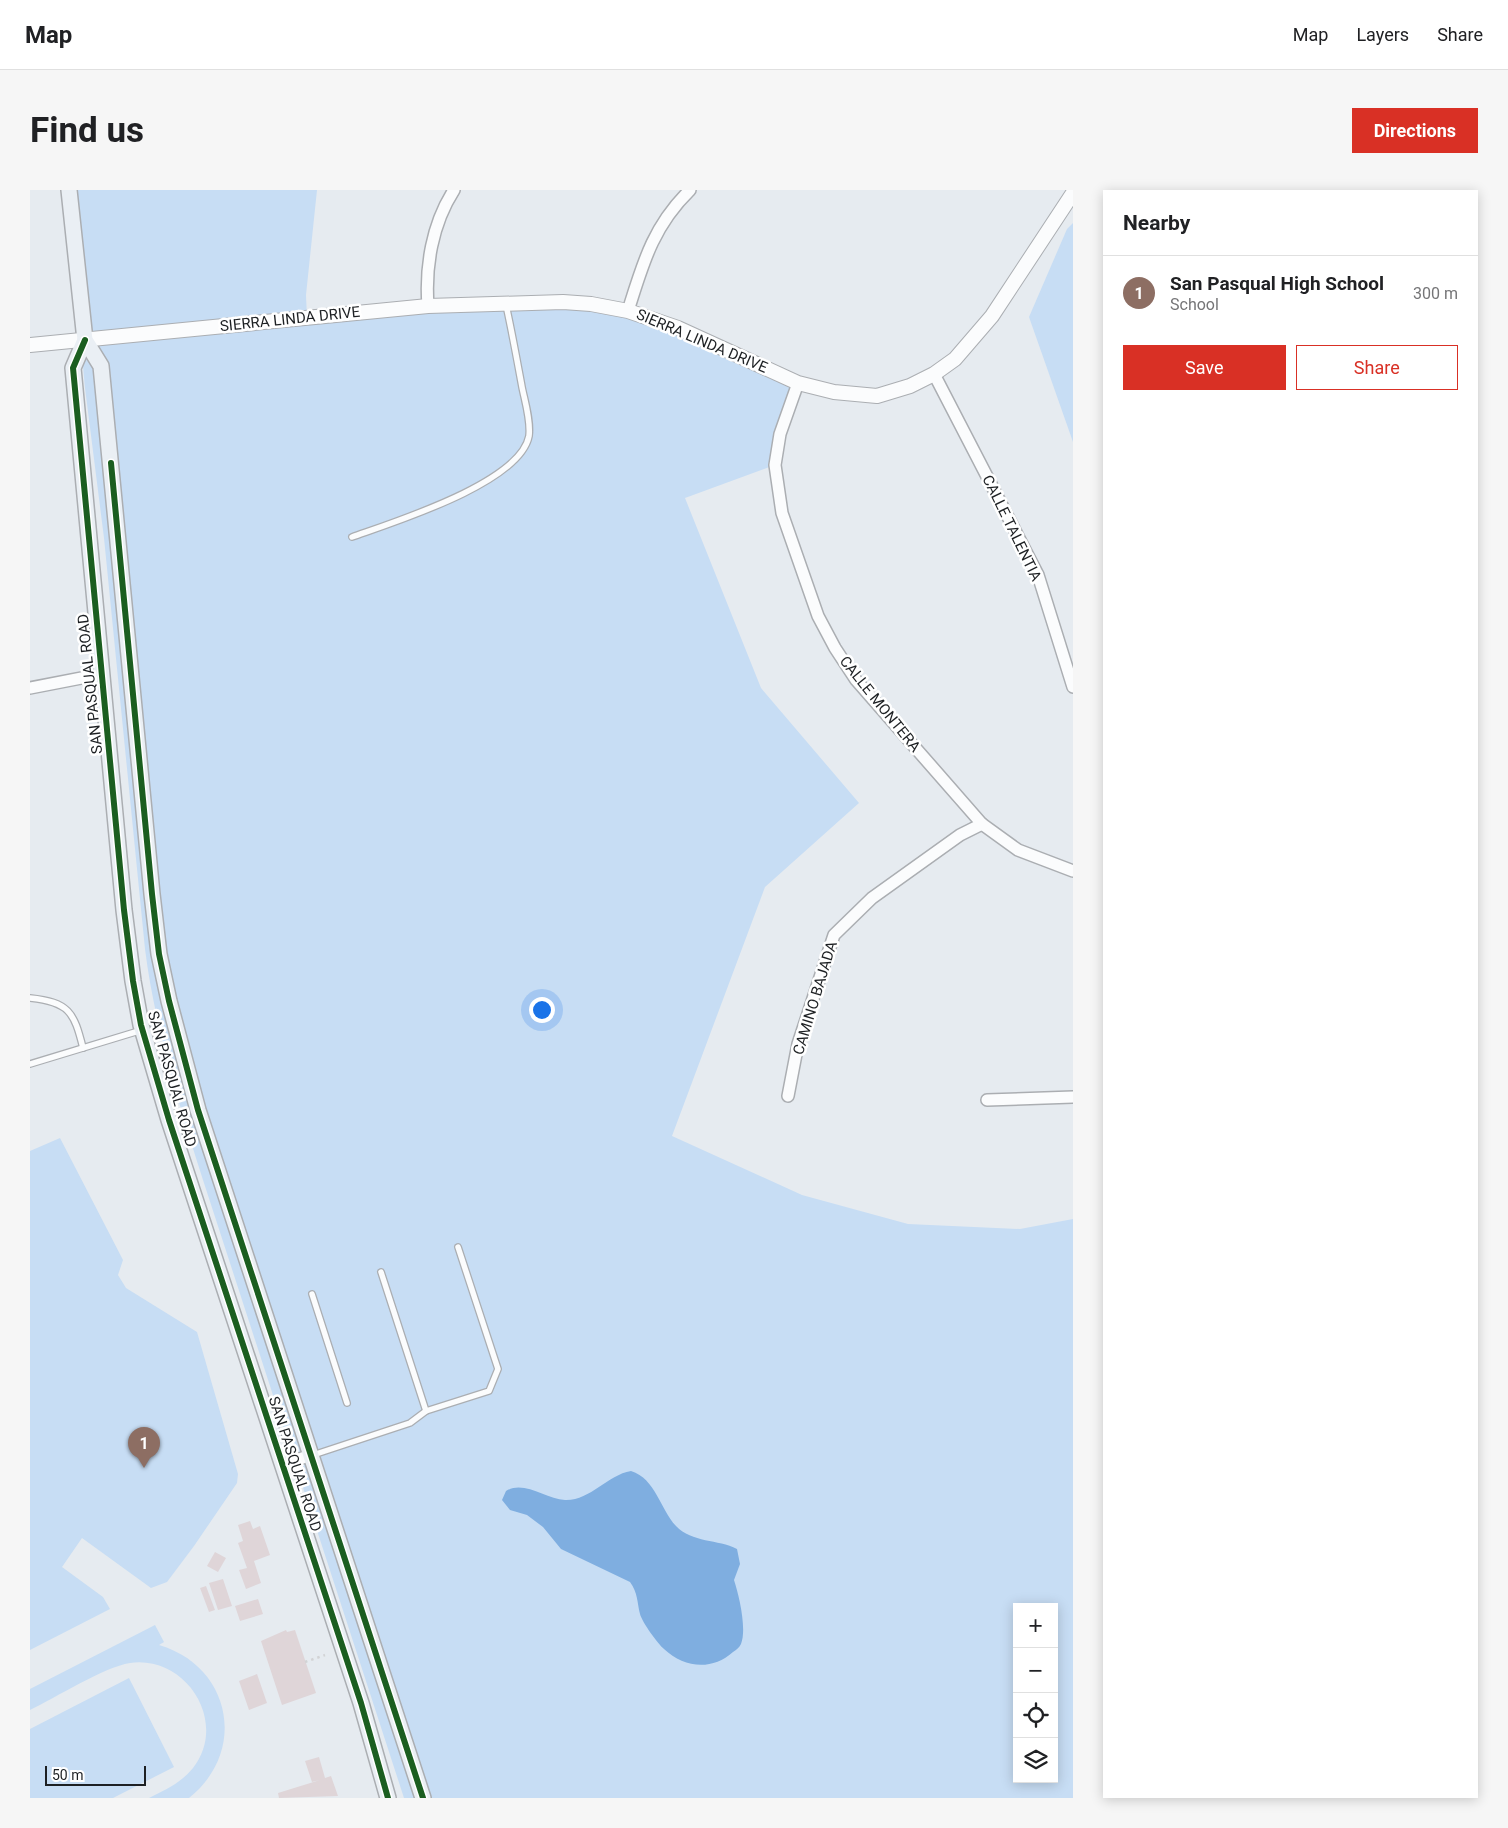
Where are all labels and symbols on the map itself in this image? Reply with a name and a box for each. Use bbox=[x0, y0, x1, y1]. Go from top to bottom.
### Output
street label: SIERRA LINDA DRIVE bbox=[219, 303, 361, 335]
street label: SIERRA LINDA DRIVE bbox=[634, 305, 771, 377]
street label: CALLE TALENTIA bbox=[979, 472, 1046, 584]
street label: SAN PASQUAL ROAD bbox=[74, 613, 106, 755]
street label: CALLE MONTERA bbox=[836, 652, 924, 756]
street label: CAMINO BAJADA bbox=[789, 939, 841, 1057]
your location bbox=[529, 997, 555, 1023]
street label: SAN PASQUAL ROAD bbox=[144, 1009, 200, 1149]
street label: SAN PASQUAL ROAD bbox=[265, 1394, 325, 1534]
pin: 1 bbox=[128, 1427, 160, 1468]
scale bar bbox=[45, 1763, 146, 1786]

